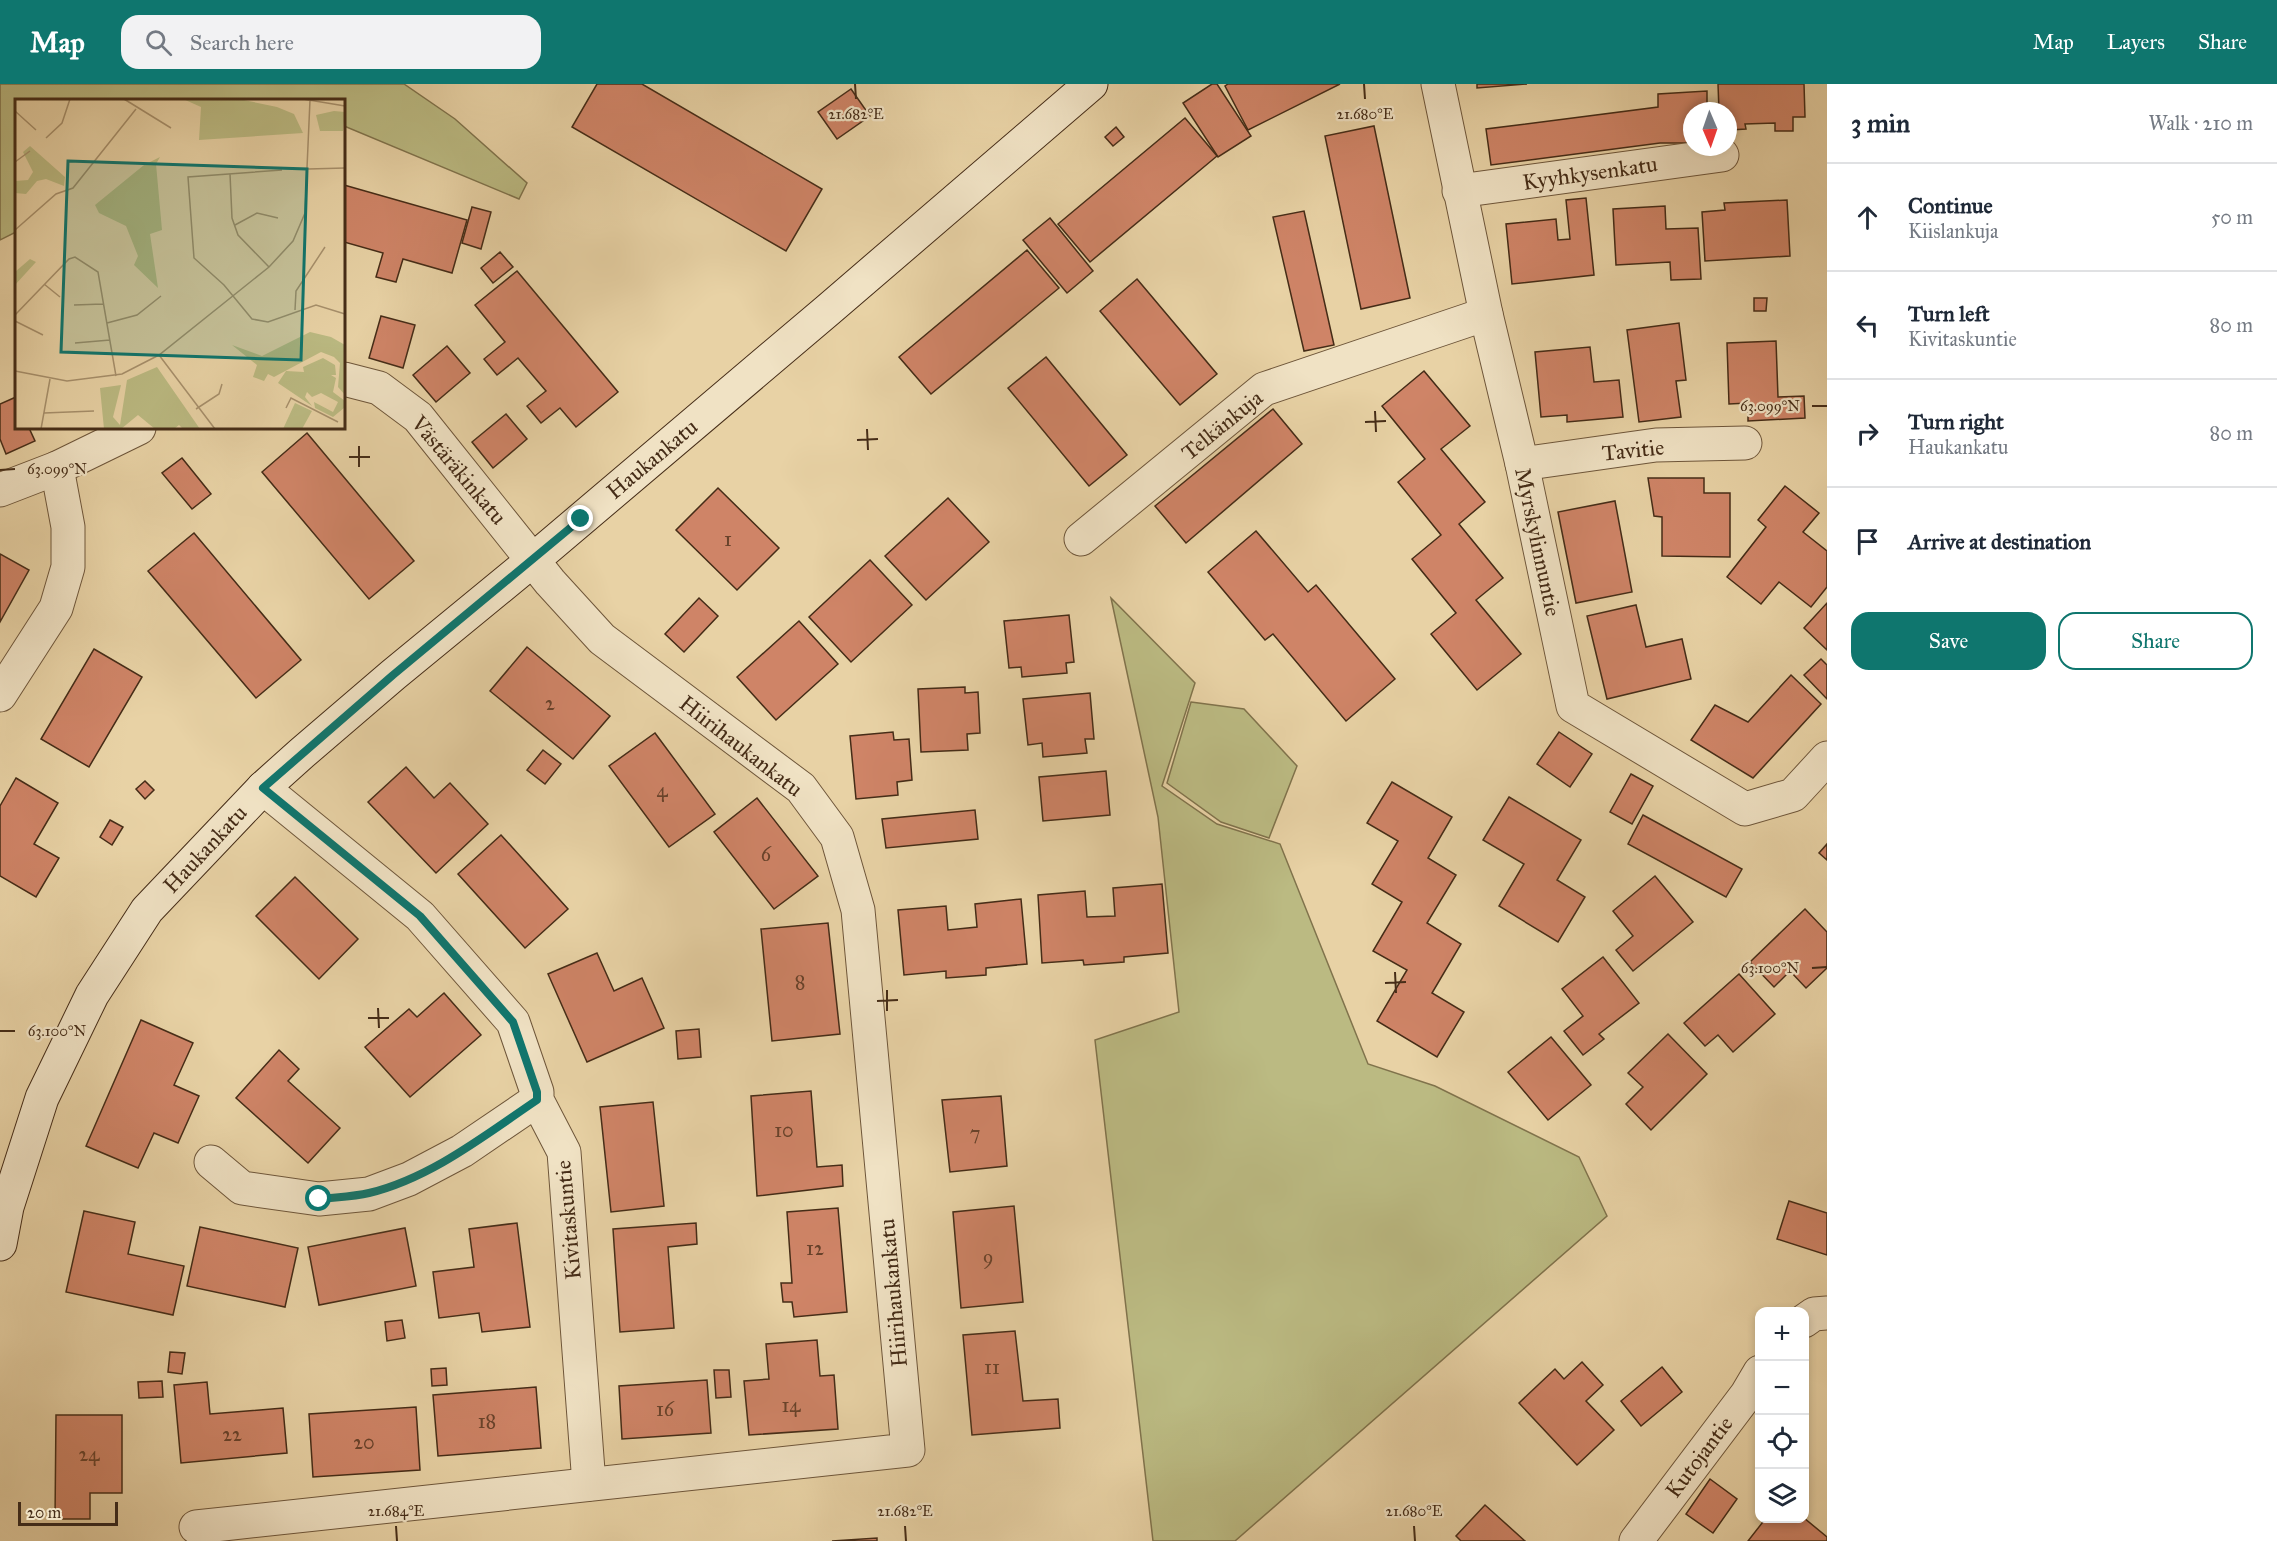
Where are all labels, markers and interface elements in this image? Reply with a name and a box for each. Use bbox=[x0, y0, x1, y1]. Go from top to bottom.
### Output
search box bbox=[121, 15, 541, 69]
text: Map bbox=[30, 25, 85, 60]
icon: search bbox=[142, 26, 175, 59]
text: Search here bbox=[190, 29, 294, 56]
text: Map bbox=[2033, 29, 2074, 55]
text: Layers bbox=[2107, 29, 2165, 55]
text: Share bbox=[2198, 29, 2247, 55]
inset map bbox=[15, 99, 345, 429]
north arrow bbox=[1683, 102, 1737, 156]
text: 21.682°E bbox=[828, 105, 884, 123]
text: 21.680°E bbox=[1336, 105, 1394, 123]
text: 3 min bbox=[1851, 107, 1910, 139]
text: Walk · 210 m bbox=[2148, 111, 2253, 135]
street label: Kyyhkysenkatu bbox=[1521, 150, 1660, 196]
text: Continue bbox=[1908, 192, 1993, 219]
icon: ahead bbox=[1851, 201, 1884, 234]
text: 50 m bbox=[2211, 205, 2253, 229]
text: Kiislankuja bbox=[1908, 219, 1998, 243]
text: Turn left bbox=[1908, 300, 1990, 327]
icon: left bbox=[1851, 309, 1884, 342]
text: 80 m bbox=[2210, 313, 2253, 337]
text: Kivitaskuntie bbox=[1908, 327, 2017, 351]
street label: Telkänkuja bbox=[1176, 384, 1269, 466]
text: 63.099°N bbox=[1740, 397, 1800, 415]
text: Turn right bbox=[1908, 408, 2004, 435]
street label: Västäräkinkatu bbox=[405, 409, 513, 530]
street label: Haukankatu bbox=[601, 413, 703, 505]
icon: right bbox=[1851, 417, 1884, 450]
text: 80 m bbox=[2210, 421, 2253, 445]
street label: Tavitie bbox=[1601, 433, 1665, 467]
text: Haukankatu bbox=[1908, 435, 2008, 459]
text: 63.099°N bbox=[27, 460, 87, 478]
street label: Myrskylinnuntie bbox=[1509, 465, 1567, 619]
route end bbox=[567, 505, 593, 531]
icon: arrive bbox=[1851, 525, 1884, 558]
house number: 1 bbox=[724, 527, 732, 551]
text: Arrive at destination bbox=[1908, 528, 2091, 555]
button: Save bbox=[1851, 612, 2046, 670]
button: Share bbox=[2058, 612, 2253, 670]
street label: Hiirihaukankatu bbox=[674, 689, 808, 803]
house number: 2 bbox=[545, 691, 555, 715]
house number: 4 bbox=[656, 778, 668, 802]
street label: Haukankatu bbox=[157, 799, 253, 899]
house number: 6 bbox=[761, 842, 772, 866]
text: 63.100°N bbox=[1741, 959, 1799, 977]
house number: 8 bbox=[795, 970, 805, 994]
text: 63.100°N bbox=[28, 1022, 86, 1040]
house number: 10 bbox=[774, 1118, 794, 1142]
house number: 7 bbox=[970, 1121, 980, 1145]
street label: Kivitaskuntie bbox=[549, 1159, 587, 1281]
route start bbox=[305, 1185, 331, 1211]
street label: Hiirihaukankatu bbox=[873, 1217, 913, 1368]
house number: 12 bbox=[806, 1236, 824, 1260]
house number: 9 bbox=[983, 1245, 993, 1269]
map controls bbox=[1755, 1307, 1809, 1523]
button: + bbox=[1755, 1307, 1809, 1361]
house number: 11 bbox=[984, 1355, 1000, 1379]
button: − bbox=[1755, 1361, 1809, 1415]
house number: 14 bbox=[781, 1393, 801, 1417]
house number: 16 bbox=[656, 1397, 675, 1421]
house number: 18 bbox=[478, 1409, 496, 1433]
street label: Kutojantie bbox=[1660, 1411, 1738, 1503]
button: locate bbox=[1755, 1415, 1809, 1469]
house number: 22 bbox=[222, 1422, 242, 1446]
house number: 20 bbox=[353, 1430, 375, 1454]
house number: 24 bbox=[78, 1442, 100, 1466]
button: layers bbox=[1755, 1469, 1809, 1523]
scale bar bbox=[18, 1499, 118, 1526]
text: 21.684°E bbox=[368, 1502, 425, 1520]
text: 21.682°E bbox=[877, 1502, 933, 1520]
text: 21.680°E bbox=[1385, 1502, 1443, 1520]
text: 20 m bbox=[27, 1503, 61, 1522]

